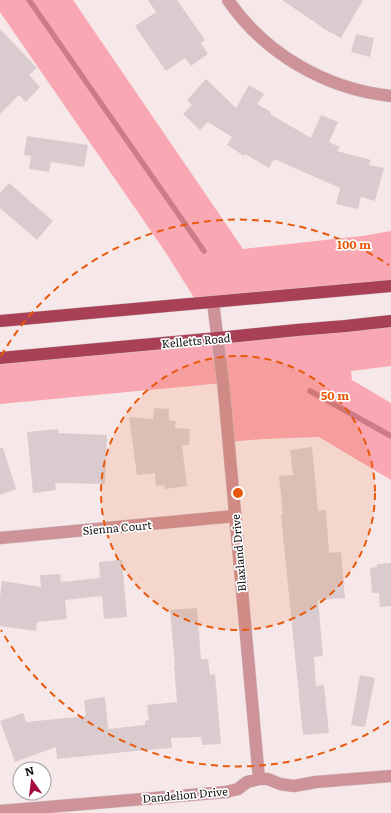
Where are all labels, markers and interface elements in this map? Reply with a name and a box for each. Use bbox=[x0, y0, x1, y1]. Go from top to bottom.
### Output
text: 100 m bbox=[337, 235, 371, 253]
street label: Kelletts Road bbox=[161, 329, 231, 351]
text: 50 m bbox=[321, 386, 349, 404]
centre of rings bbox=[231, 486, 245, 500]
street label: Blaxland Drive bbox=[227, 513, 249, 592]
street label: Sienna Court bbox=[82, 516, 153, 538]
north arrow bbox=[12, 761, 52, 801]
text: N bbox=[23, 761, 36, 779]
street label: Dandelion Drive bbox=[142, 782, 229, 806]

